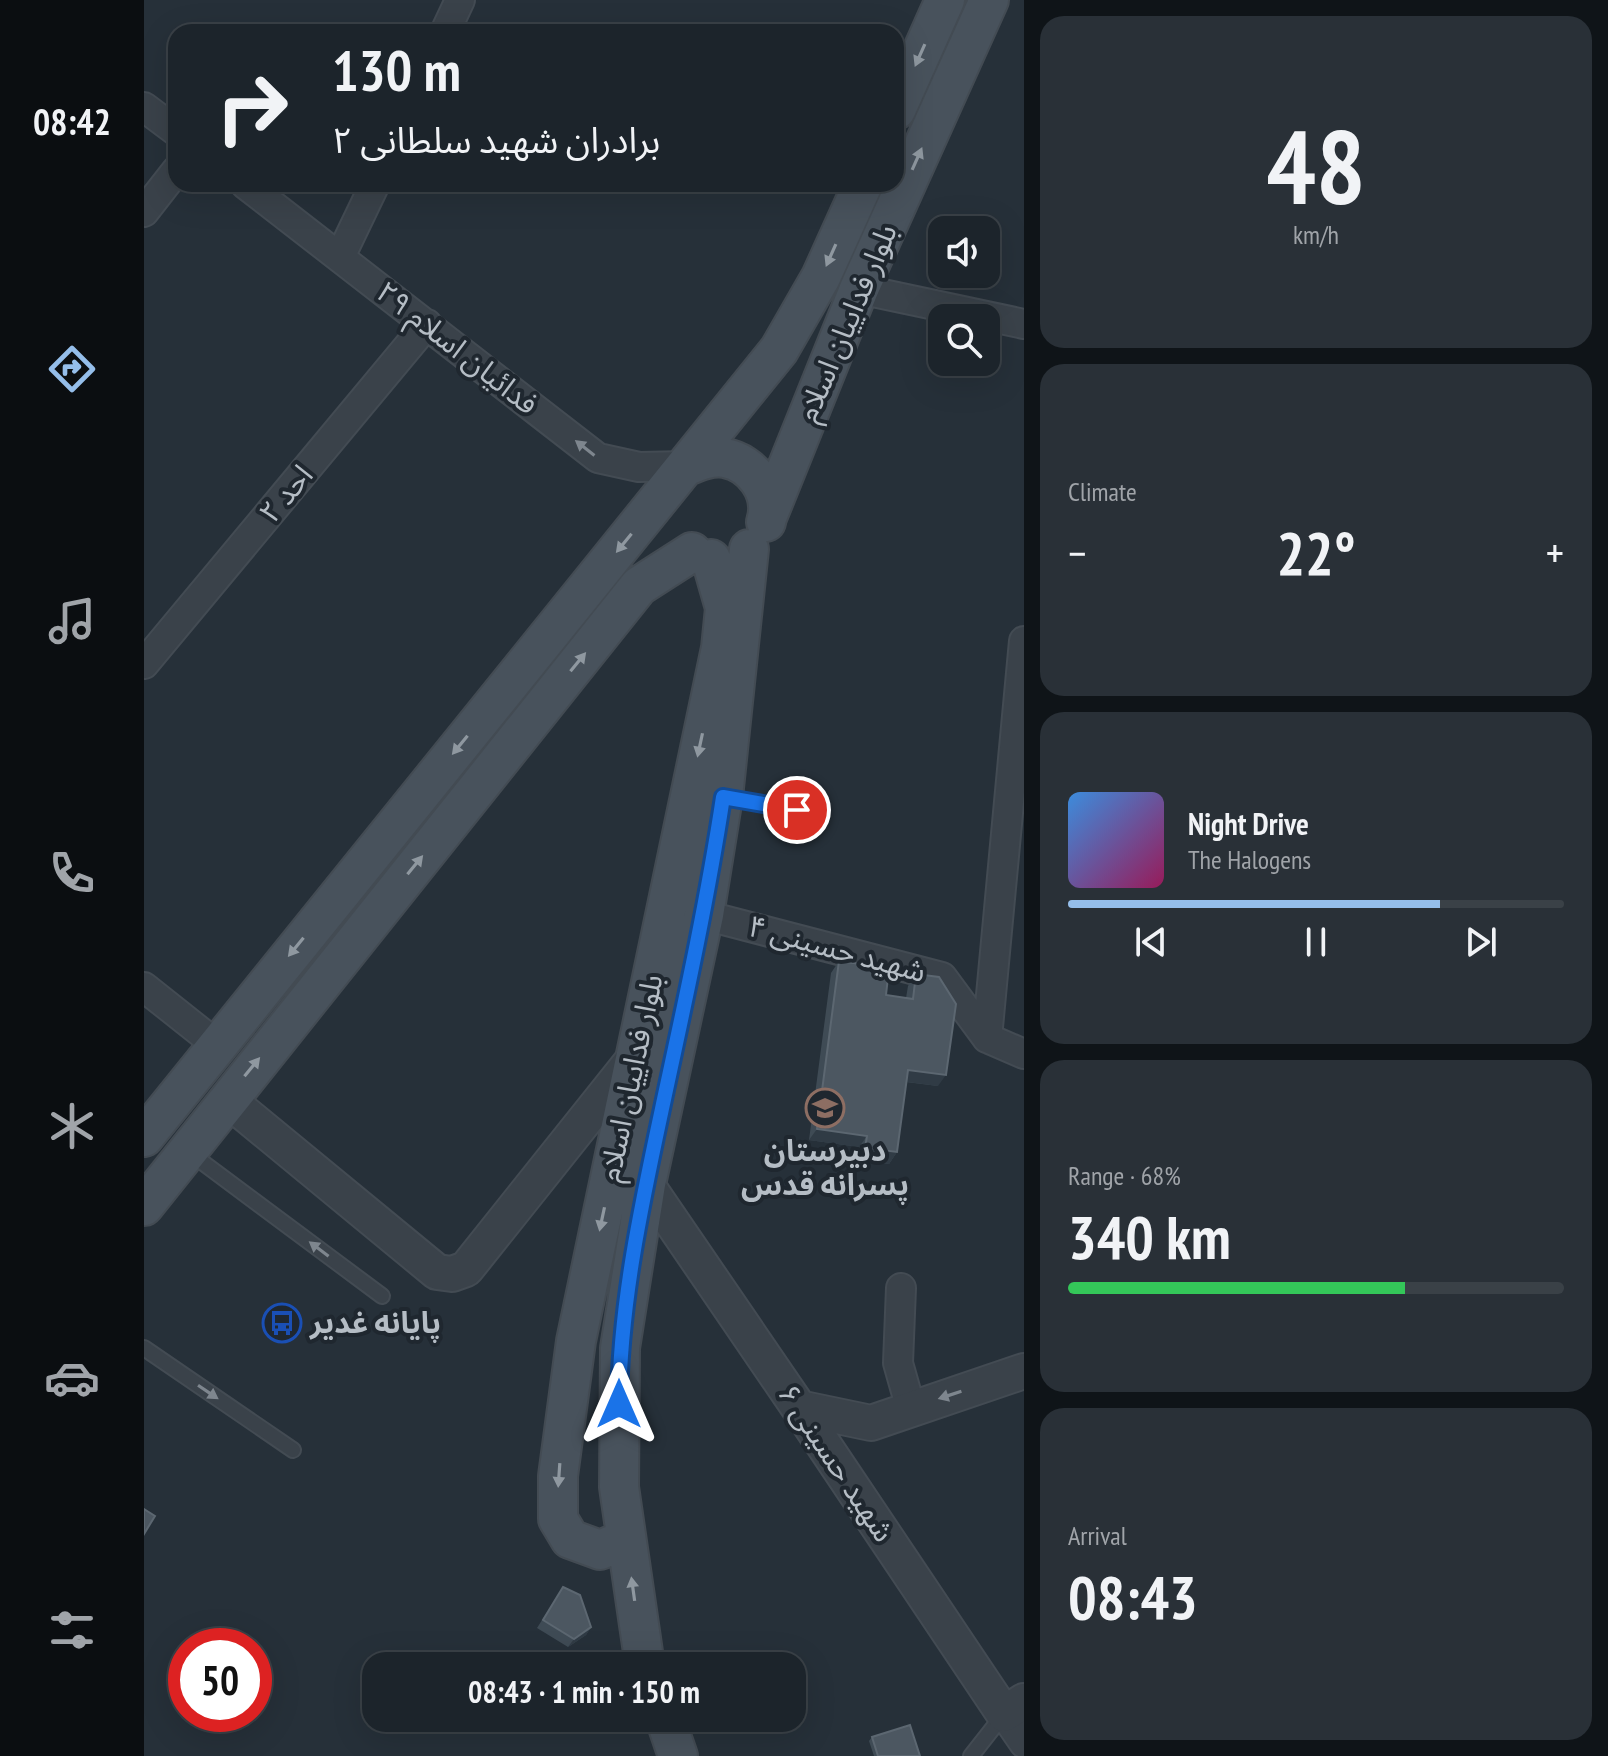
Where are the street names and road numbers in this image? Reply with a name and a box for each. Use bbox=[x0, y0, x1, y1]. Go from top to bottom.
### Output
street label: بلوار فداییان اسلام bbox=[786, 218, 909, 429]
street label: فدائیان اسلام ۲۹ bbox=[367, 271, 547, 425]
street label: احد ۲ bbox=[249, 456, 320, 530]
street label: شهید حسینی ۴ bbox=[744, 905, 931, 990]
street label: بلوار فداییان اسلام bbox=[589, 970, 674, 1186]
street label: شهید حسینی ۶ bbox=[770, 1376, 904, 1549]

